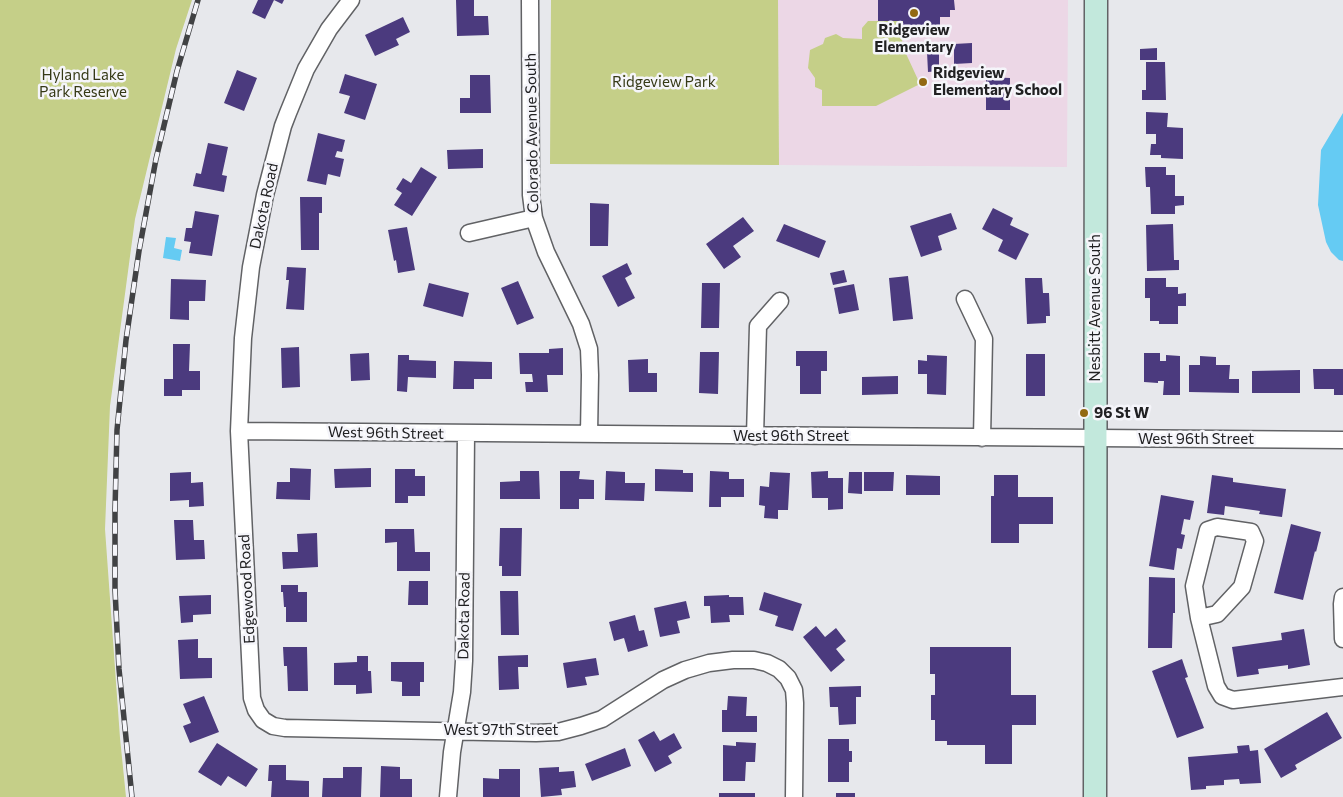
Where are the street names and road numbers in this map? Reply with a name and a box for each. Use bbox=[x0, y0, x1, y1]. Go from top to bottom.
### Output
street label: Colorado Avenue South bbox=[522, 53, 542, 213]
street label: Dakota Road bbox=[246, 161, 282, 251]
street label: Nesbitt Avenue South bbox=[1086, 234, 1104, 382]
street label: West 96th Street bbox=[328, 423, 444, 443]
street label: West 96th Street bbox=[733, 427, 849, 445]
street label: West 96th Street bbox=[1138, 430, 1254, 448]
street label: Edgewood Road bbox=[235, 534, 259, 644]
street label: Dakota Road bbox=[454, 572, 474, 660]
street label: West 97th Street bbox=[444, 721, 558, 739]

